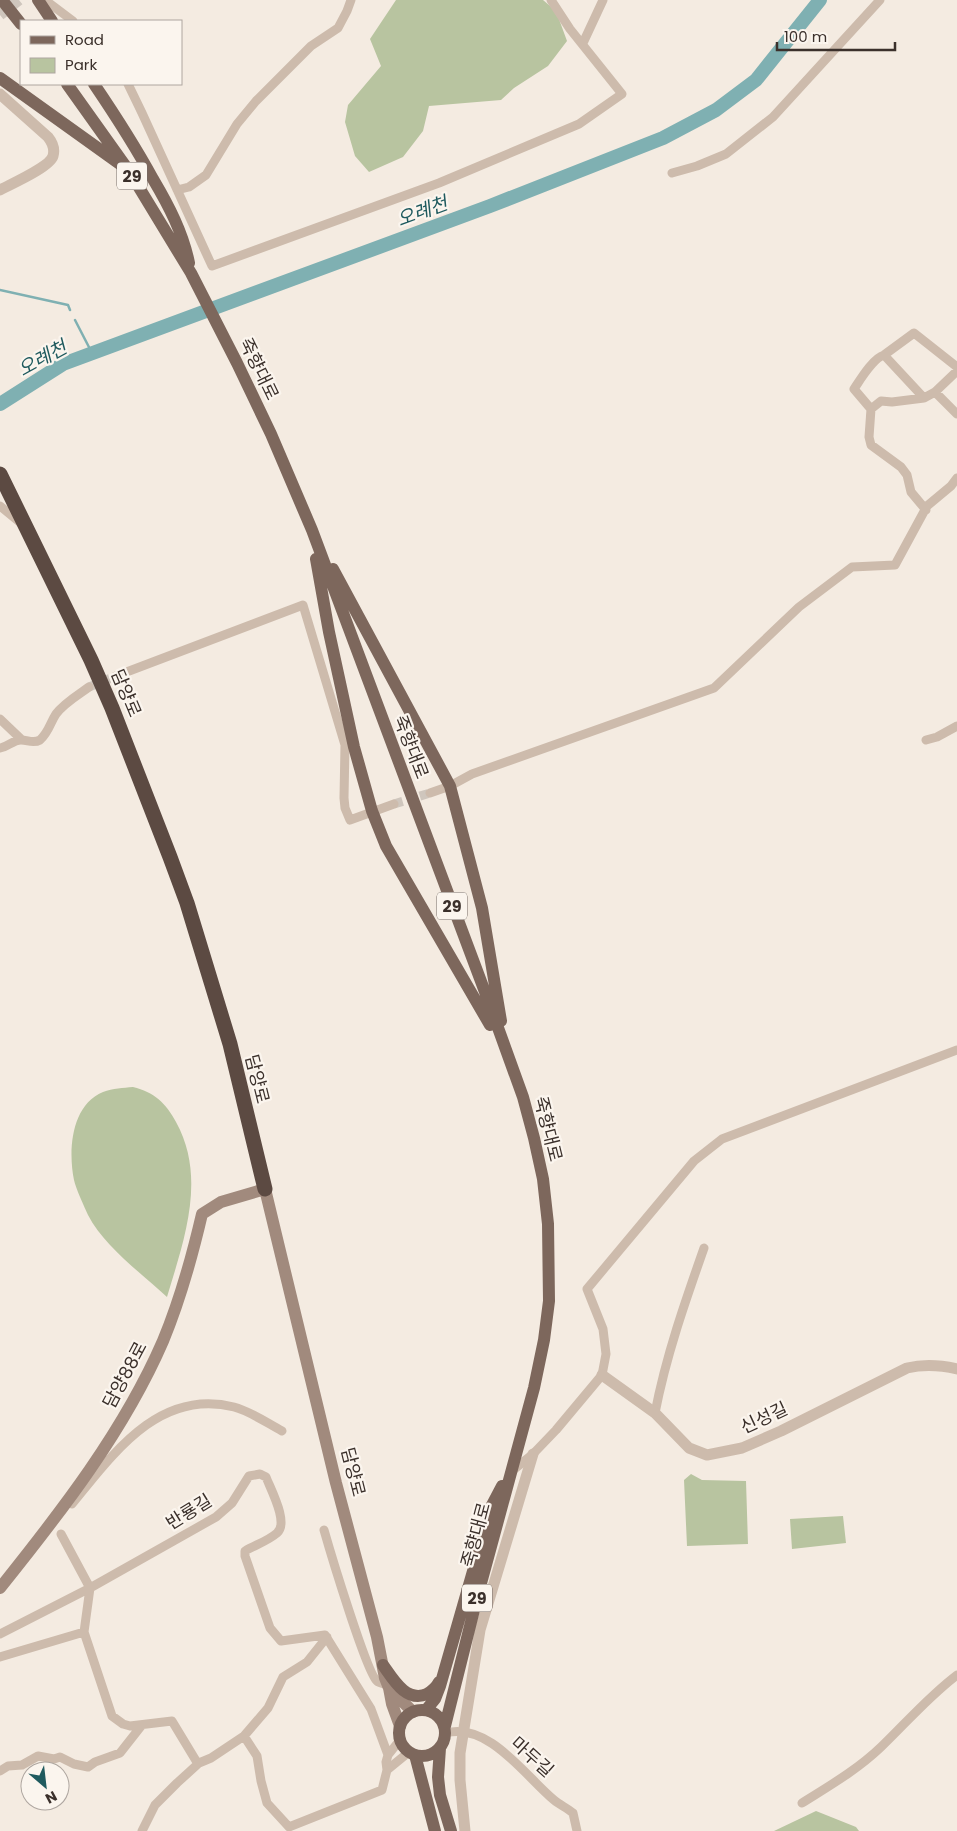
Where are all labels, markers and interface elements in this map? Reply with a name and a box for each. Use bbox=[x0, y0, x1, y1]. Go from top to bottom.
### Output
legend bbox=[20, 20, 182, 85]
scale bar bbox=[777, 20, 894, 52]
text: 100 m bbox=[784, 26, 827, 47]
text: Road bbox=[65, 29, 104, 50]
text: Park bbox=[65, 54, 97, 75]
road number: 29 bbox=[117, 162, 147, 190]
water label: 오례천 bbox=[393, 189, 453, 233]
water label: 오례천 bbox=[13, 333, 73, 383]
street label: 죽향대로 bbox=[234, 334, 285, 404]
street label: 담양로 bbox=[105, 665, 148, 721]
street label: 죽향대로 bbox=[388, 711, 435, 782]
road number: 29 bbox=[437, 892, 467, 919]
street label: 담양로 bbox=[239, 1052, 276, 1106]
street label: 죽향대로 bbox=[528, 1094, 569, 1164]
street label: 담양88로 bbox=[97, 1337, 153, 1413]
street label: 신성길 bbox=[736, 1396, 792, 1439]
street label: 담양로 bbox=[335, 1445, 372, 1499]
street label: 반룡길 bbox=[161, 1488, 216, 1535]
street label: 죽향대로 bbox=[455, 1500, 496, 1570]
road number: 29 bbox=[462, 1585, 492, 1612]
street label: 마두길 bbox=[506, 1731, 559, 1783]
north arrow bbox=[20, 1761, 70, 1811]
text: N bbox=[42, 1786, 60, 1809]

